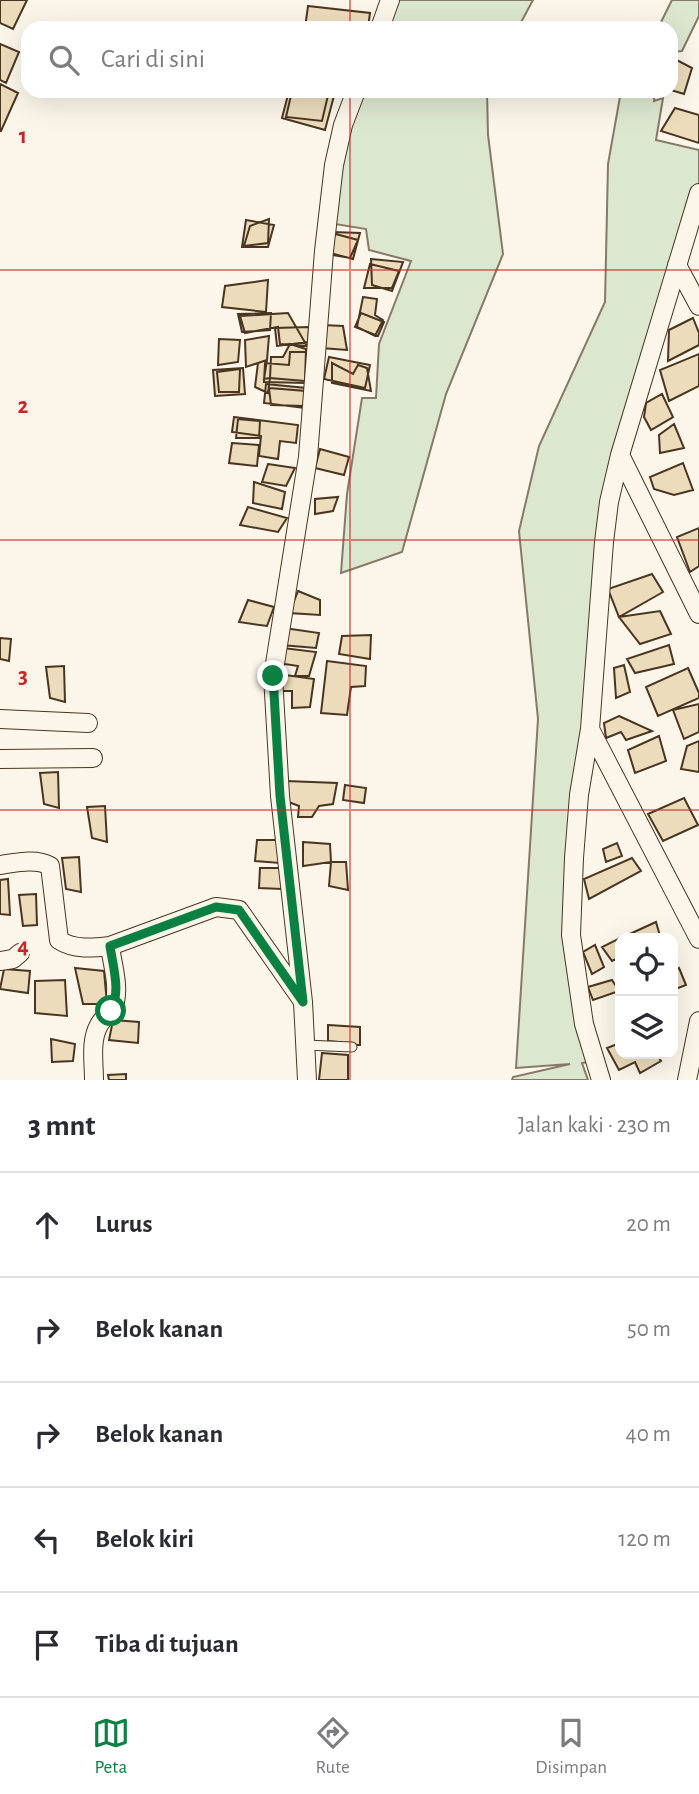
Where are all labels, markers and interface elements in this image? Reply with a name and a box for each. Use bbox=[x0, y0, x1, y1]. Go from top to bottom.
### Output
search box bbox=[21, 21, 678, 98]
icon: search bbox=[45, 41, 83, 79]
text: Cari di sini bbox=[101, 46, 205, 72]
text: 1 bbox=[19, 125, 27, 148]
text: 2 bbox=[18, 395, 29, 418]
route end bbox=[257, 660, 288, 691]
text: 3 bbox=[18, 665, 28, 688]
map controls bbox=[615, 933, 678, 1059]
button: locate bbox=[615, 933, 678, 996]
text: 4 bbox=[17, 935, 29, 958]
route start bbox=[95, 995, 126, 1026]
button: layers bbox=[615, 996, 678, 1059]
text: 3 mnt bbox=[28, 1111, 96, 1141]
text: Jalan kaki · 230 m bbox=[518, 1114, 671, 1137]
icon: ahead bbox=[28, 1206, 66, 1244]
text: Lurus bbox=[95, 1211, 152, 1237]
text: 20 m bbox=[626, 1213, 671, 1236]
icon: right bbox=[28, 1311, 66, 1349]
text: Belok kanan bbox=[95, 1316, 223, 1342]
text: 50 m bbox=[627, 1318, 671, 1341]
icon: right bbox=[28, 1416, 66, 1454]
text: Belok kanan bbox=[95, 1421, 223, 1447]
text: 40 m bbox=[626, 1423, 671, 1446]
icon: left bbox=[28, 1521, 66, 1559]
text: Belok kiri bbox=[95, 1526, 194, 1552]
text: 120 m bbox=[618, 1528, 671, 1551]
icon: arrive bbox=[28, 1626, 66, 1664]
text: Tiba di tujuan bbox=[95, 1631, 239, 1657]
tab: Peta bbox=[92, 1714, 130, 1779]
tab: Rute bbox=[314, 1714, 352, 1779]
tab: Disimpan bbox=[535, 1714, 607, 1779]

